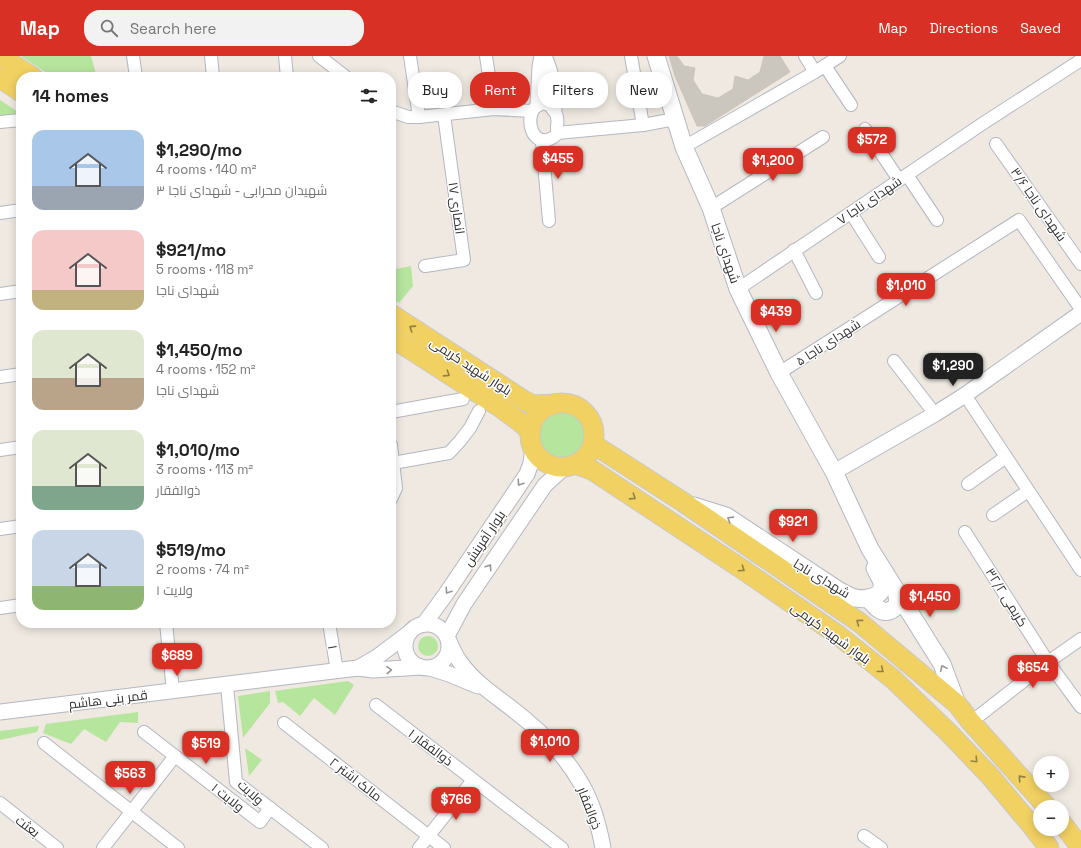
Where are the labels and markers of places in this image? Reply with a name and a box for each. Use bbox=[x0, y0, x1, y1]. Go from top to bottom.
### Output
pin: $572 bbox=[848, 127, 896, 161]
pin: $455 bbox=[534, 146, 582, 180]
pin: $1,200 bbox=[740, 148, 806, 182]
pin: $1,010 bbox=[873, 273, 939, 307]
pin: $439 bbox=[752, 299, 800, 333]
pin: $1,290 bbox=[920, 353, 986, 387]
pin: $921 bbox=[769, 509, 817, 543]
pin: $1,450 bbox=[897, 584, 963, 618]
pin: $689 bbox=[153, 643, 201, 677]
pin: $654 bbox=[1009, 655, 1057, 689]
pin: $1,010 bbox=[517, 729, 583, 763]
pin: $519 bbox=[182, 731, 230, 765]
pin: $563 bbox=[106, 761, 154, 795]
pin: $766 bbox=[432, 787, 480, 821]

